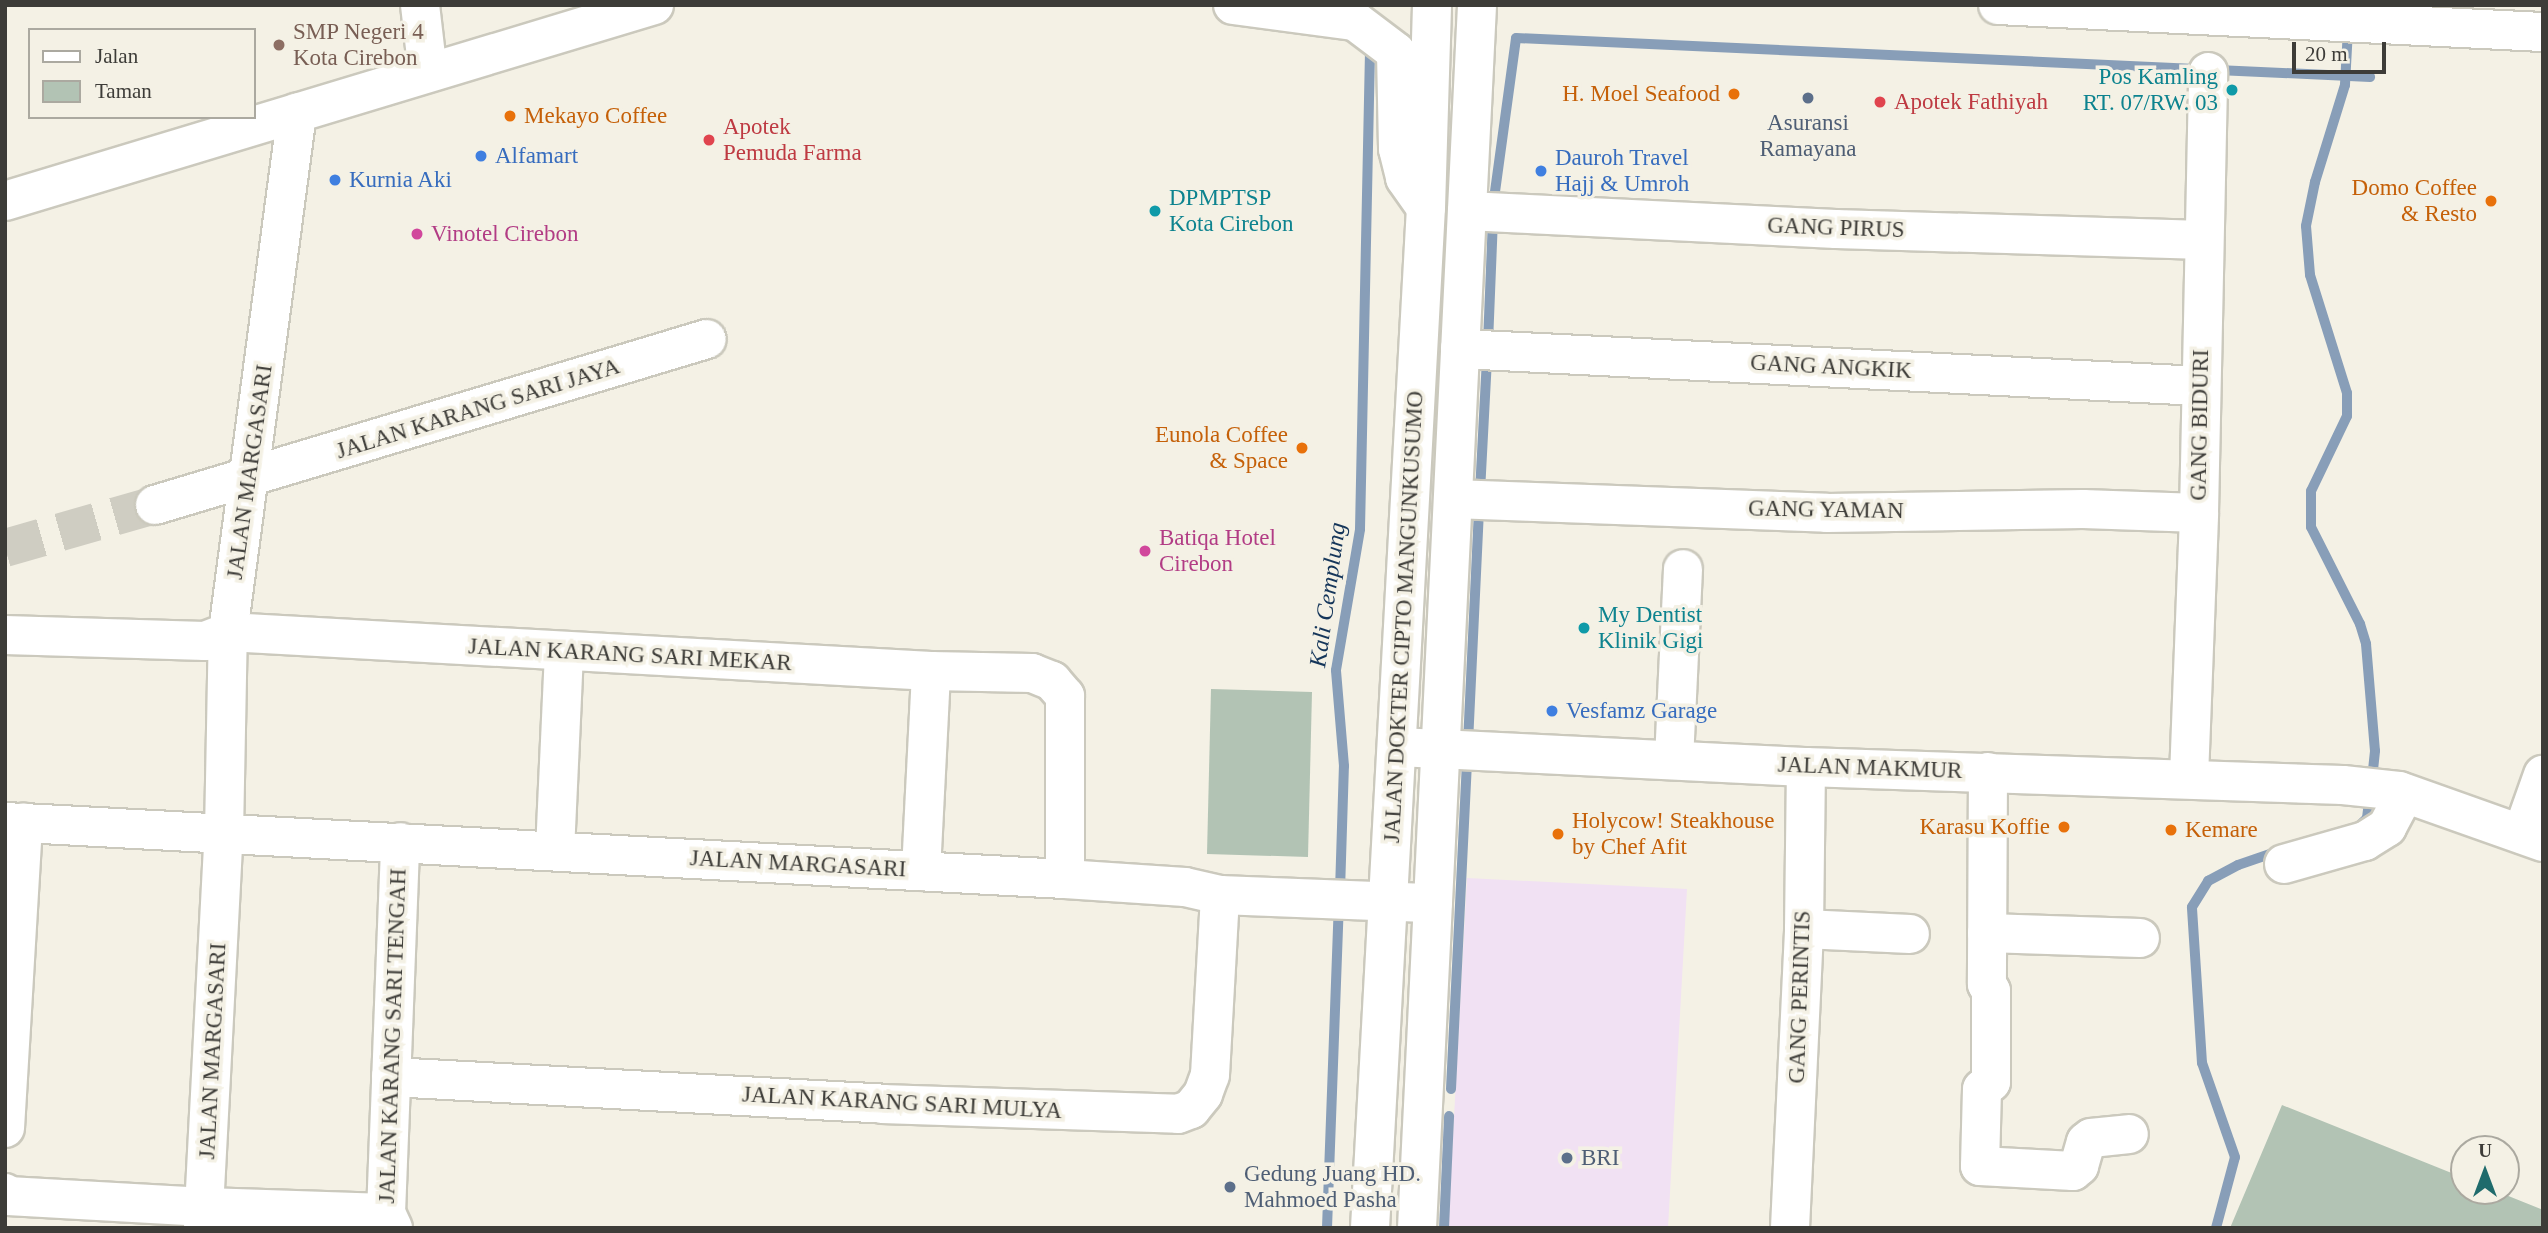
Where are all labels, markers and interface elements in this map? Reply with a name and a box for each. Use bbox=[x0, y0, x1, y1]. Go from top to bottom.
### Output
place label: SMP Negeri 4 Kota Cirebon bbox=[293, 18, 425, 72]
legend bbox=[28, 28, 256, 119]
scale bar bbox=[2296, 28, 2390, 72]
marker: SMP Negeri 4 Kota Cirebon bbox=[271, 37, 287, 53]
text: 20 m bbox=[2305, 42, 2348, 66]
text: Jalan bbox=[95, 44, 138, 68]
place label: Pos Kamling RT. 07/RW. 03 bbox=[2083, 63, 2218, 117]
text: Taman bbox=[95, 79, 152, 103]
place label: H. Moel Seafood bbox=[1562, 80, 1720, 108]
marker: Pos Kamling RT. 07/RW. 03 bbox=[2224, 82, 2240, 98]
marker: H. Moel Seafood bbox=[1726, 86, 1742, 102]
place label: Apotek Fathiyah bbox=[1894, 88, 2048, 116]
marker: Asuransi Ramayana bbox=[1800, 90, 1816, 106]
marker: Apotek Fathiyah bbox=[1872, 94, 1888, 110]
place label: Mekayo Coffee bbox=[524, 102, 667, 130]
marker: Mekayo Coffee bbox=[502, 108, 518, 124]
place label: Asuransi Ramayana bbox=[1759, 109, 1857, 163]
place label: Apotek Pemuda Farma bbox=[723, 113, 862, 167]
marker: Apotek Pemuda Farma bbox=[701, 132, 717, 148]
place label: Alfamart bbox=[495, 142, 578, 170]
place label: Dauroh Travel Hajj & Umroh bbox=[1555, 144, 1689, 198]
marker: Alfamart bbox=[473, 148, 489, 164]
marker: Dauroh Travel Hajj & Umroh bbox=[1533, 163, 1549, 179]
place label: Kurnia Aki bbox=[349, 166, 453, 194]
marker: Kurnia Aki bbox=[327, 172, 343, 188]
place label: Domo Coffee & Resto bbox=[2352, 174, 2477, 228]
place label: DPMPTSP Kota Cirebon bbox=[1169, 184, 1294, 238]
marker: Domo Coffee & Resto bbox=[2483, 193, 2499, 209]
marker: DPMPTSP Kota Cirebon bbox=[1147, 203, 1163, 219]
street label: GANG PIRUS bbox=[1767, 212, 1905, 244]
place label: Vinotel Cirebon bbox=[431, 220, 578, 248]
marker: Vinotel Cirebon bbox=[409, 226, 425, 242]
street label: GANG ANGKIK bbox=[1749, 349, 1913, 385]
street label: GANG BIDURI bbox=[2185, 349, 2215, 501]
street label: JALAN KARANG SARI JAYA bbox=[333, 353, 623, 465]
street label: JALAN MARGASARI bbox=[221, 363, 279, 581]
street label: JALAN DOKTER CIPTO MANGUNKUSUMO bbox=[1378, 390, 1430, 844]
place label: Eunola Coffee & Space bbox=[1155, 421, 1288, 475]
marker: Eunola Coffee & Space bbox=[1294, 440, 1310, 456]
street label: GANG YAMAN bbox=[1748, 495, 1904, 525]
water label: Kali Cemplung bbox=[1304, 521, 1352, 669]
place label: Batiqa Hotel Cirebon bbox=[1159, 524, 1276, 578]
marker: Batiqa Hotel Cirebon bbox=[1137, 543, 1153, 559]
place label: My Dentist Klinik Gigi bbox=[1598, 601, 1703, 655]
marker: My Dentist Klinik Gigi bbox=[1576, 620, 1592, 636]
street label: JALAN KARANG SARI MEKAR bbox=[468, 633, 792, 677]
place label: Vesfamz Garage bbox=[1566, 697, 1717, 725]
marker: Vesfamz Garage bbox=[1544, 703, 1560, 719]
street label: JALAN MAKMUR bbox=[1777, 751, 1963, 785]
place label: Holycow! Steakhouse by Chef Afit bbox=[1572, 807, 1774, 861]
place label: Karasu Koffie bbox=[1920, 813, 2050, 841]
place label: Kemare bbox=[2185, 816, 2258, 844]
marker: Karasu Koffie bbox=[2056, 819, 2072, 835]
marker: Kemare bbox=[2163, 822, 2179, 838]
marker: Holycow! Steakhouse by Chef Afit bbox=[1550, 826, 1566, 842]
street label: JALAN MARGASARI bbox=[689, 845, 907, 883]
street label: JALAN KARANG SARI TENGAH bbox=[373, 868, 413, 1204]
street label: GANG PERINTIS bbox=[1783, 910, 1817, 1084]
street label: JALAN MARGASARI bbox=[194, 942, 232, 1160]
street label: JALAN KARANG SARI MULYA bbox=[741, 1081, 1063, 1125]
north arrow bbox=[2450, 1135, 2520, 1205]
text: U bbox=[2478, 1140, 2492, 1161]
place label: BRI bbox=[1581, 1144, 1619, 1172]
marker: BRI bbox=[1559, 1150, 1575, 1166]
place label: Gedung Juang HD. Mahmoed Pasha bbox=[1244, 1160, 1421, 1214]
marker: Gedung Juang HD. Mahmoed Pasha bbox=[1222, 1179, 1238, 1195]

